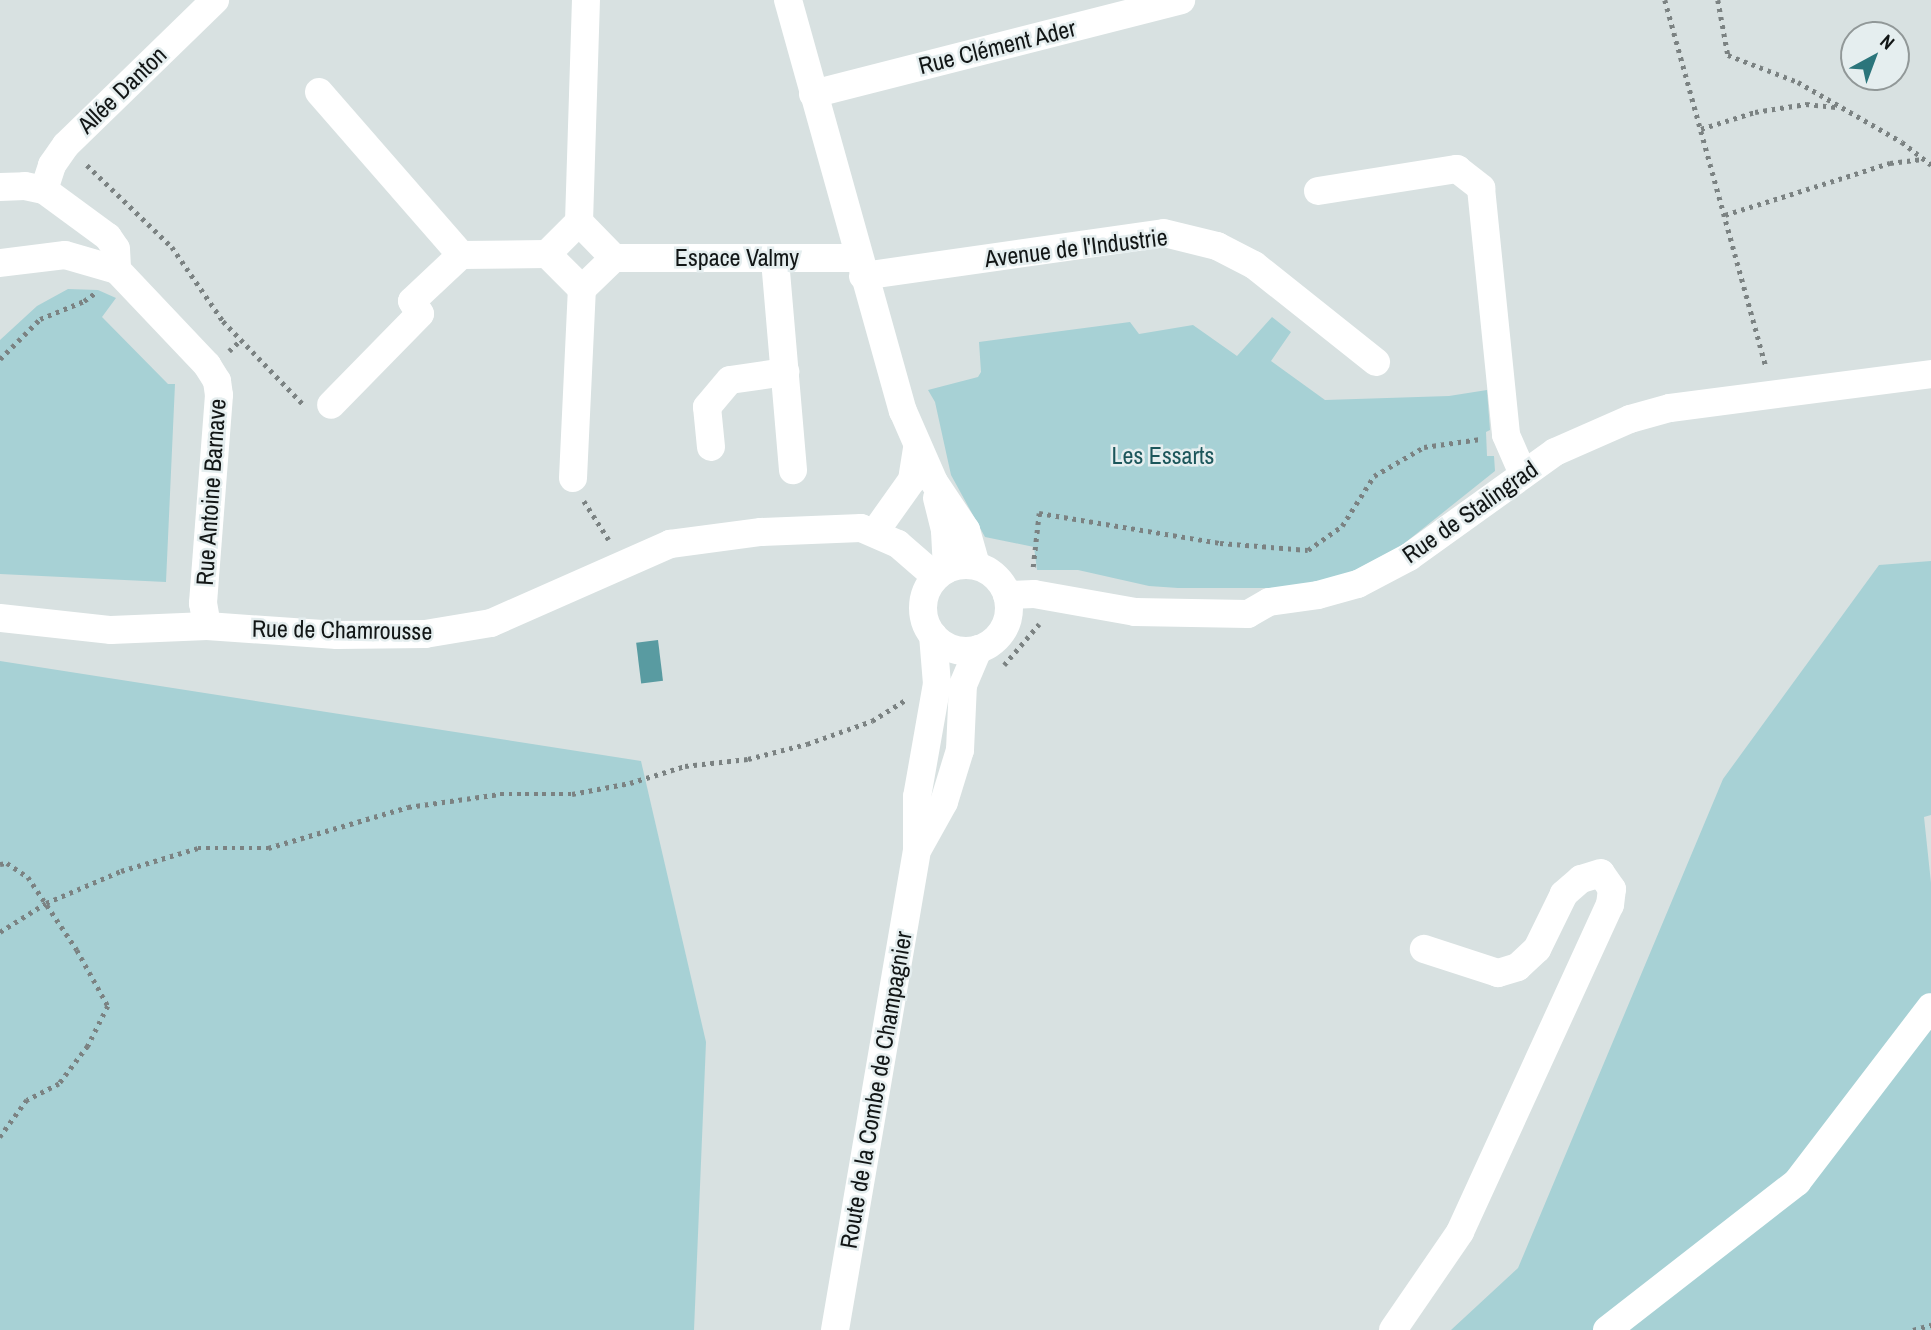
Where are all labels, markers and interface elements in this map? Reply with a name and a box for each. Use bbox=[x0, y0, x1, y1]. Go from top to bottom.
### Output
street label: Rue Clément Ader bbox=[915, 13, 1079, 81]
north arrow bbox=[1840, 21, 1910, 91]
text: N bbox=[1875, 28, 1900, 55]
street label: Allée Danton bbox=[71, 41, 173, 139]
street label: Avenue de l'Industrie bbox=[983, 222, 1169, 274]
street label: Espace Valmy bbox=[675, 244, 799, 272]
street label: Rue Antoine Barnave bbox=[190, 397, 232, 587]
park label: Les Essarts bbox=[1112, 442, 1214, 470]
street label: Rue de Stalingrad bbox=[1397, 455, 1543, 569]
street label: Rue de Chamrousse bbox=[252, 614, 432, 646]
street label: Route de la Combe de Champagnier bbox=[834, 929, 918, 1251]

